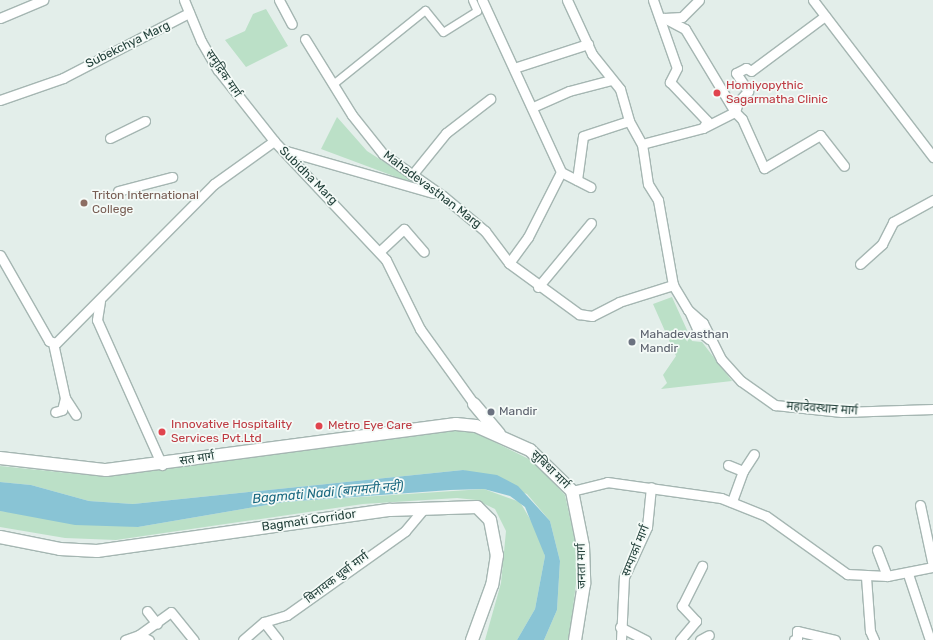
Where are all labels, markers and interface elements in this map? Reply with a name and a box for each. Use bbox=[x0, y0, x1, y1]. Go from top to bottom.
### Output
street label: Subekchya Marg bbox=[84, 18, 172, 72]
street label: समुद्रिक मार्ग bbox=[202, 48, 244, 100]
place label: Homiyopythic Sagarmatha Clinic bbox=[726, 79, 828, 107]
marker: Homiyopythic Sagarmatha Clinic bbox=[711, 87, 723, 99]
street label: Subidha Marg bbox=[276, 144, 340, 208]
street label: Mahadevasthan Marg bbox=[380, 148, 484, 232]
place label: Triton International College bbox=[92, 189, 199, 217]
marker: Triton International College bbox=[79, 198, 89, 208]
place label: Mahadevasthan Mandir bbox=[640, 328, 729, 356]
marker: Mahadevasthan Mandir bbox=[627, 337, 637, 347]
street label: महादेवस्थान मार्ग bbox=[786, 399, 858, 419]
place label: Mandir bbox=[499, 405, 537, 419]
marker: Mandir bbox=[486, 407, 496, 417]
place label: Innovative Hospitality Services Pvt.Ltd bbox=[171, 418, 292, 446]
place label: Metro Eye Care bbox=[328, 419, 412, 433]
marker: Metro Eye Care bbox=[313, 420, 325, 432]
marker: Innovative Hospitality Services Pvt.Ltd bbox=[156, 426, 168, 438]
street label: सुबिधा मार्ग bbox=[528, 448, 572, 492]
street label: सत मार्ग bbox=[179, 449, 215, 469]
water label: Bagmati Nadi (बागमती नदी) bbox=[252, 479, 404, 507]
street label: Bagmati Corridor bbox=[261, 507, 357, 535]
street label: सम्पार्का मार्ग bbox=[619, 523, 653, 579]
street label: जनता मार्ग bbox=[574, 543, 590, 589]
street label: बिनायक धुर्बा मार्ग bbox=[302, 549, 372, 607]

